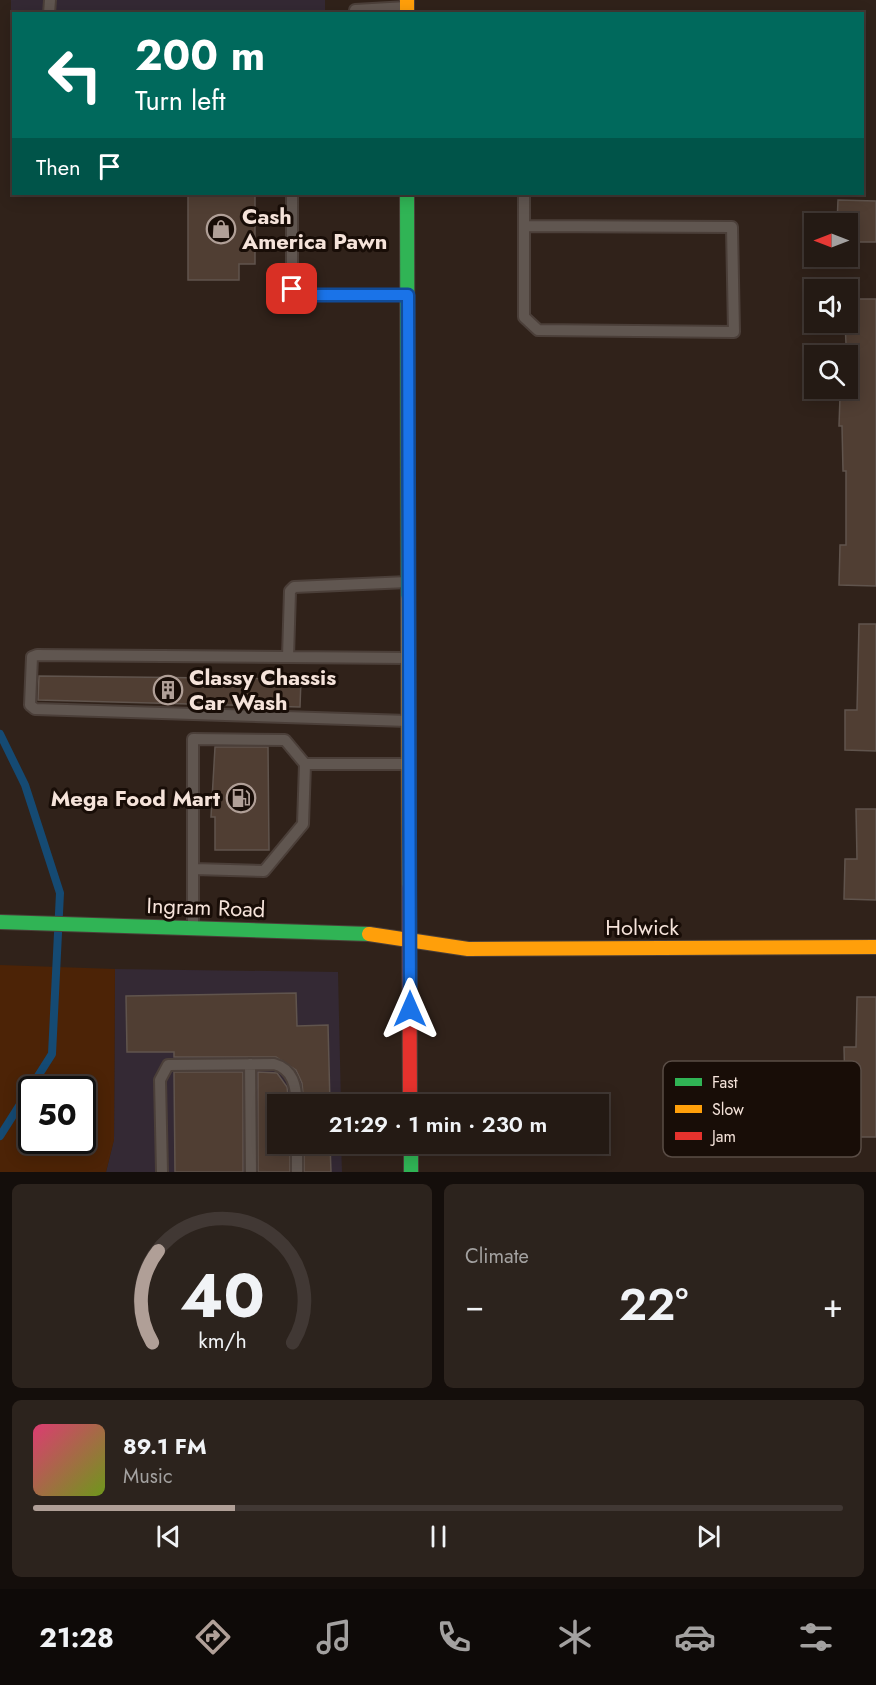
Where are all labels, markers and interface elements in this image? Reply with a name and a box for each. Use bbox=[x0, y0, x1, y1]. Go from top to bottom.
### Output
text: 200 m bbox=[135, 25, 265, 86]
icon: left bbox=[36, 36, 114, 114]
text: Turn left bbox=[135, 81, 225, 120]
icon: arrive bbox=[93, 150, 126, 183]
text: Then bbox=[36, 151, 81, 183]
place label: Cash America Pawn bbox=[241, 200, 387, 257]
shop icon: Cash America Pawn bbox=[205, 213, 237, 245]
north arrow bbox=[804, 213, 858, 267]
map controls bbox=[804, 213, 858, 399]
pin bbox=[266, 263, 317, 314]
icon: arrive bbox=[275, 272, 308, 305]
button: sound bbox=[804, 279, 858, 333]
button: search bbox=[804, 345, 858, 399]
place label: Classy Chassis Car Wash bbox=[189, 661, 336, 718]
building icon: Classy Chassis Car Wash bbox=[152, 674, 184, 706]
place label: Mega Food Mart bbox=[51, 782, 220, 814]
fuel station icon: Mega Food Mart bbox=[225, 782, 257, 814]
street label: Ingram Road bbox=[146, 889, 266, 925]
street label: Holwick bbox=[605, 911, 679, 943]
position arrow bbox=[378, 977, 442, 1041]
legend bbox=[663, 1061, 861, 1157]
text: Fast bbox=[712, 1071, 738, 1094]
speed limit sign: 50 bbox=[18, 1076, 96, 1154]
text: Slow bbox=[712, 1098, 744, 1121]
text: 21:29 · 1 min · 230 m bbox=[329, 1108, 547, 1140]
text: Jam bbox=[710, 1125, 736, 1148]
text: Climate bbox=[465, 1242, 529, 1271]
text: 40 bbox=[180, 1250, 264, 1340]
text: 22° bbox=[619, 1272, 688, 1337]
text: − bbox=[465, 1282, 484, 1329]
text: + bbox=[823, 1282, 843, 1329]
text: km/h bbox=[198, 1325, 246, 1356]
text: 89.1 FM bbox=[123, 1430, 207, 1462]
text: Music bbox=[123, 1462, 173, 1491]
icon: previous bbox=[152, 1520, 185, 1553]
icon: pause bbox=[422, 1520, 455, 1553]
icon: next bbox=[692, 1520, 725, 1553]
icon: directions bbox=[192, 1616, 234, 1658]
icon: music bbox=[313, 1616, 355, 1658]
icon: phone bbox=[433, 1616, 475, 1658]
icon: climate bbox=[554, 1616, 596, 1658]
icon: car bbox=[674, 1616, 716, 1658]
icon: filters bbox=[795, 1616, 837, 1658]
text: 21:28 bbox=[39, 1618, 114, 1657]

